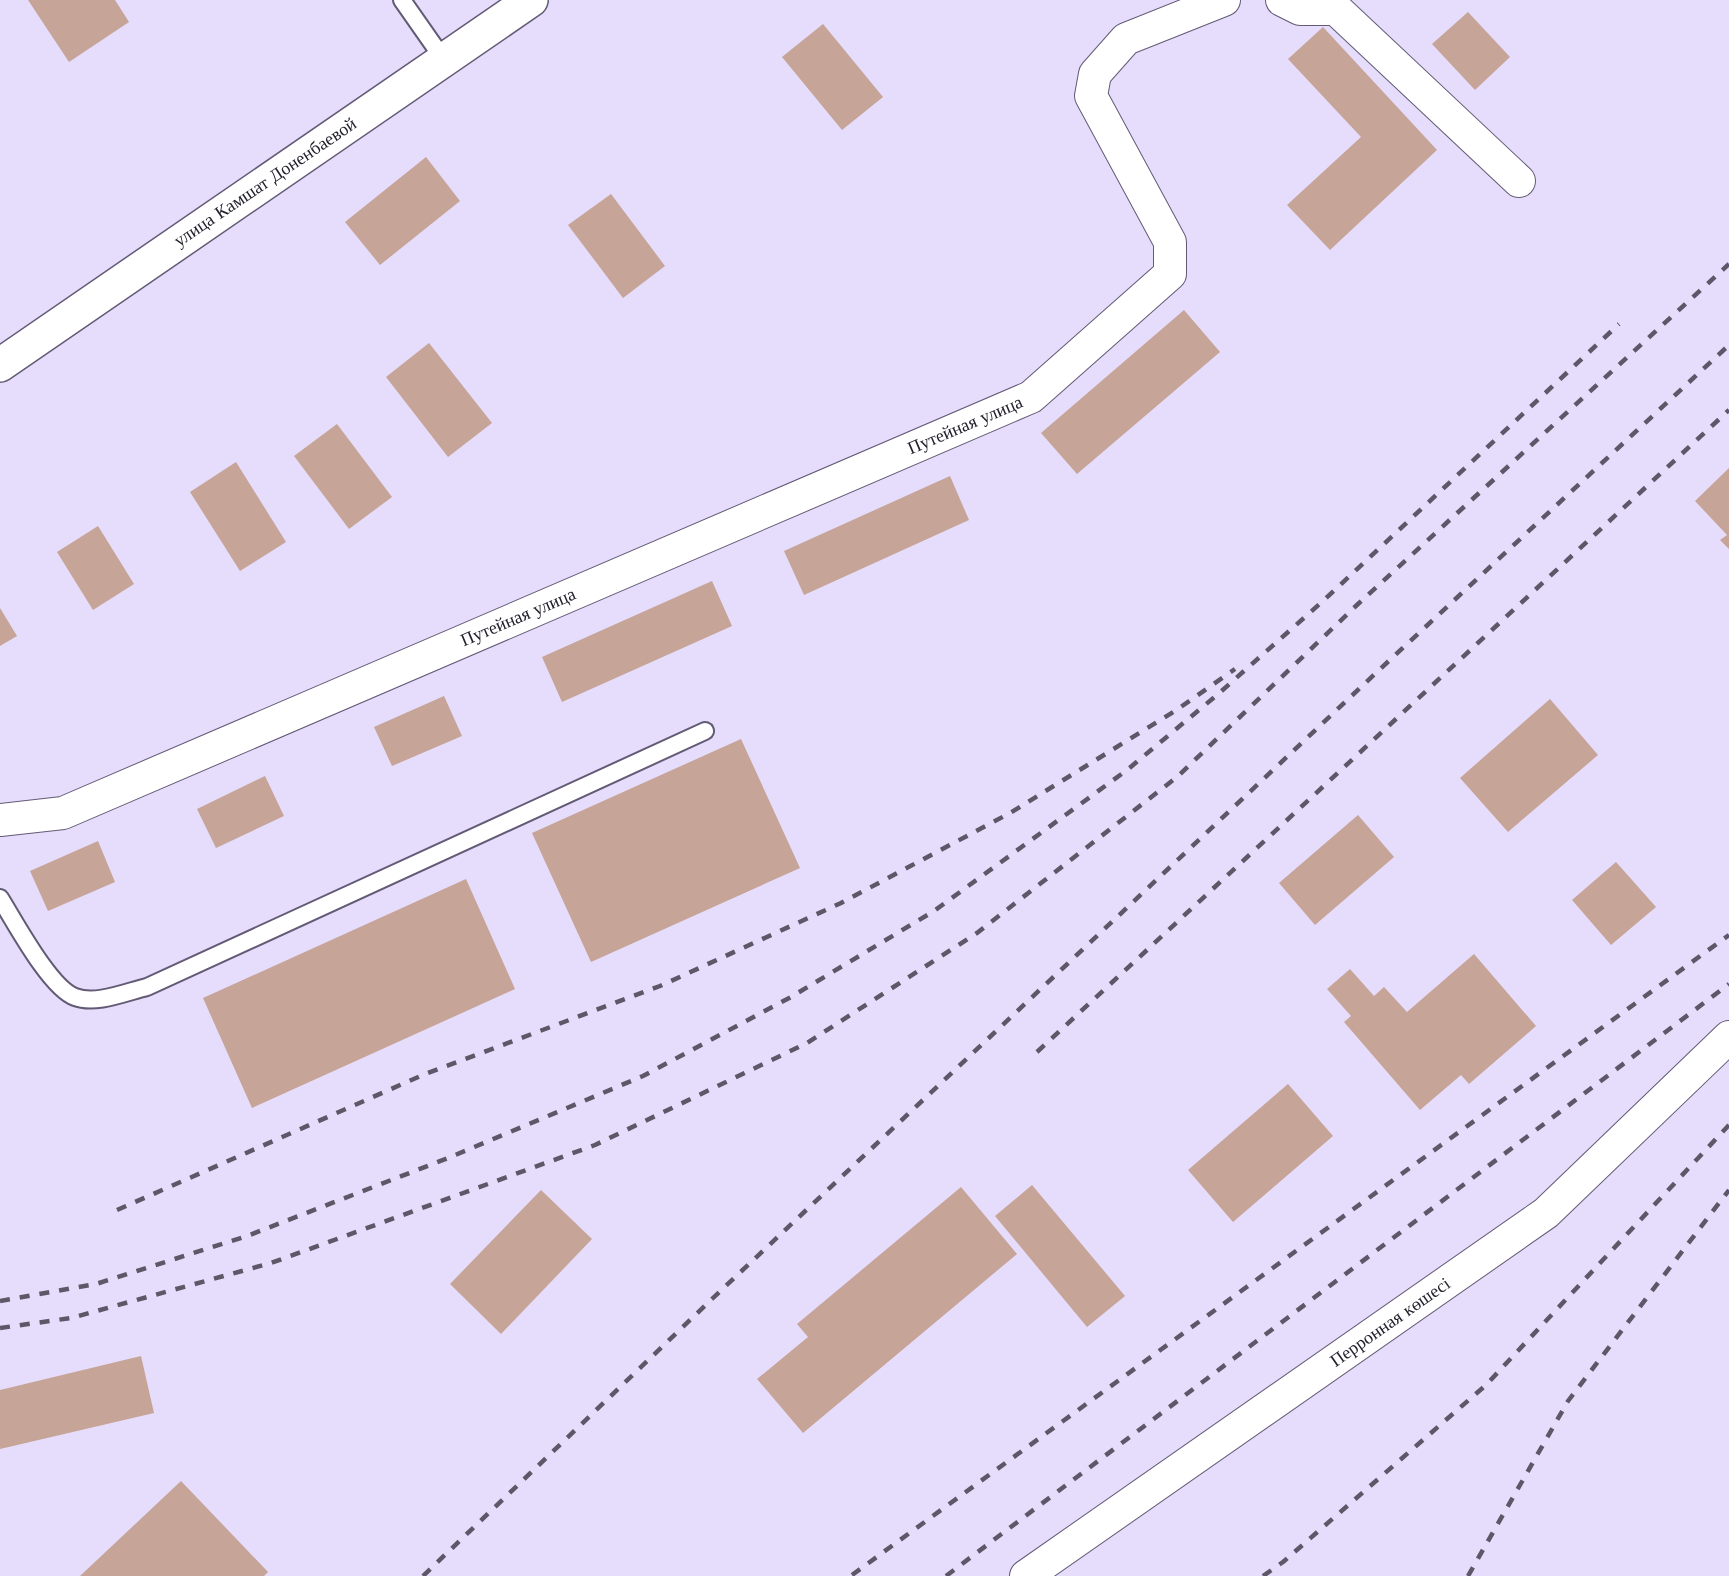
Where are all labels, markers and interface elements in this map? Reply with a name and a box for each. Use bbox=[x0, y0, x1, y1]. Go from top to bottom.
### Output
street label: улица Камшат Доненбаевой bbox=[169, 112, 361, 251]
street label: Путейная улица bbox=[904, 391, 1026, 459]
street label: Путейная улица bbox=[457, 583, 579, 651]
street label: Перронная көшесі bbox=[1326, 1272, 1454, 1372]

